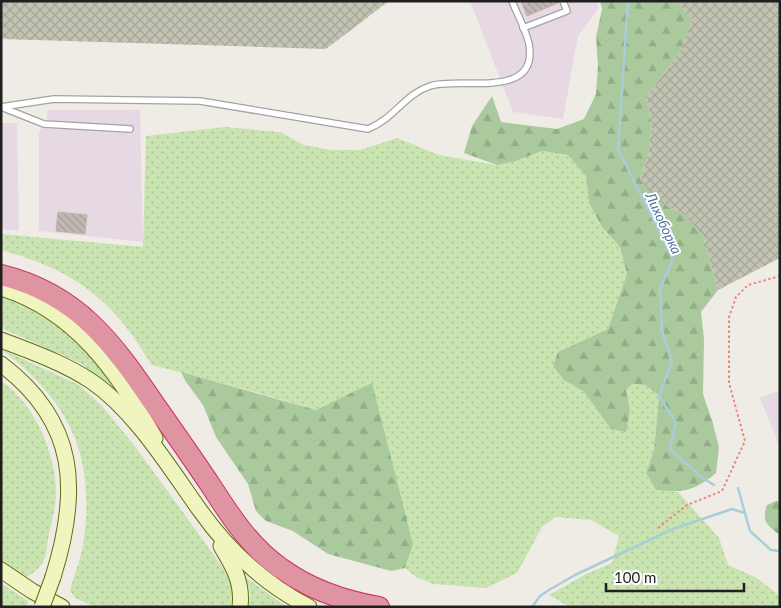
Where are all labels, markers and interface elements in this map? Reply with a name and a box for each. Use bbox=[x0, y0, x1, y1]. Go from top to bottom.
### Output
water label: Лихоборка bbox=[642, 189, 686, 257]
scale bar bbox=[606, 560, 744, 592]
text: 100 m bbox=[614, 568, 656, 586]

